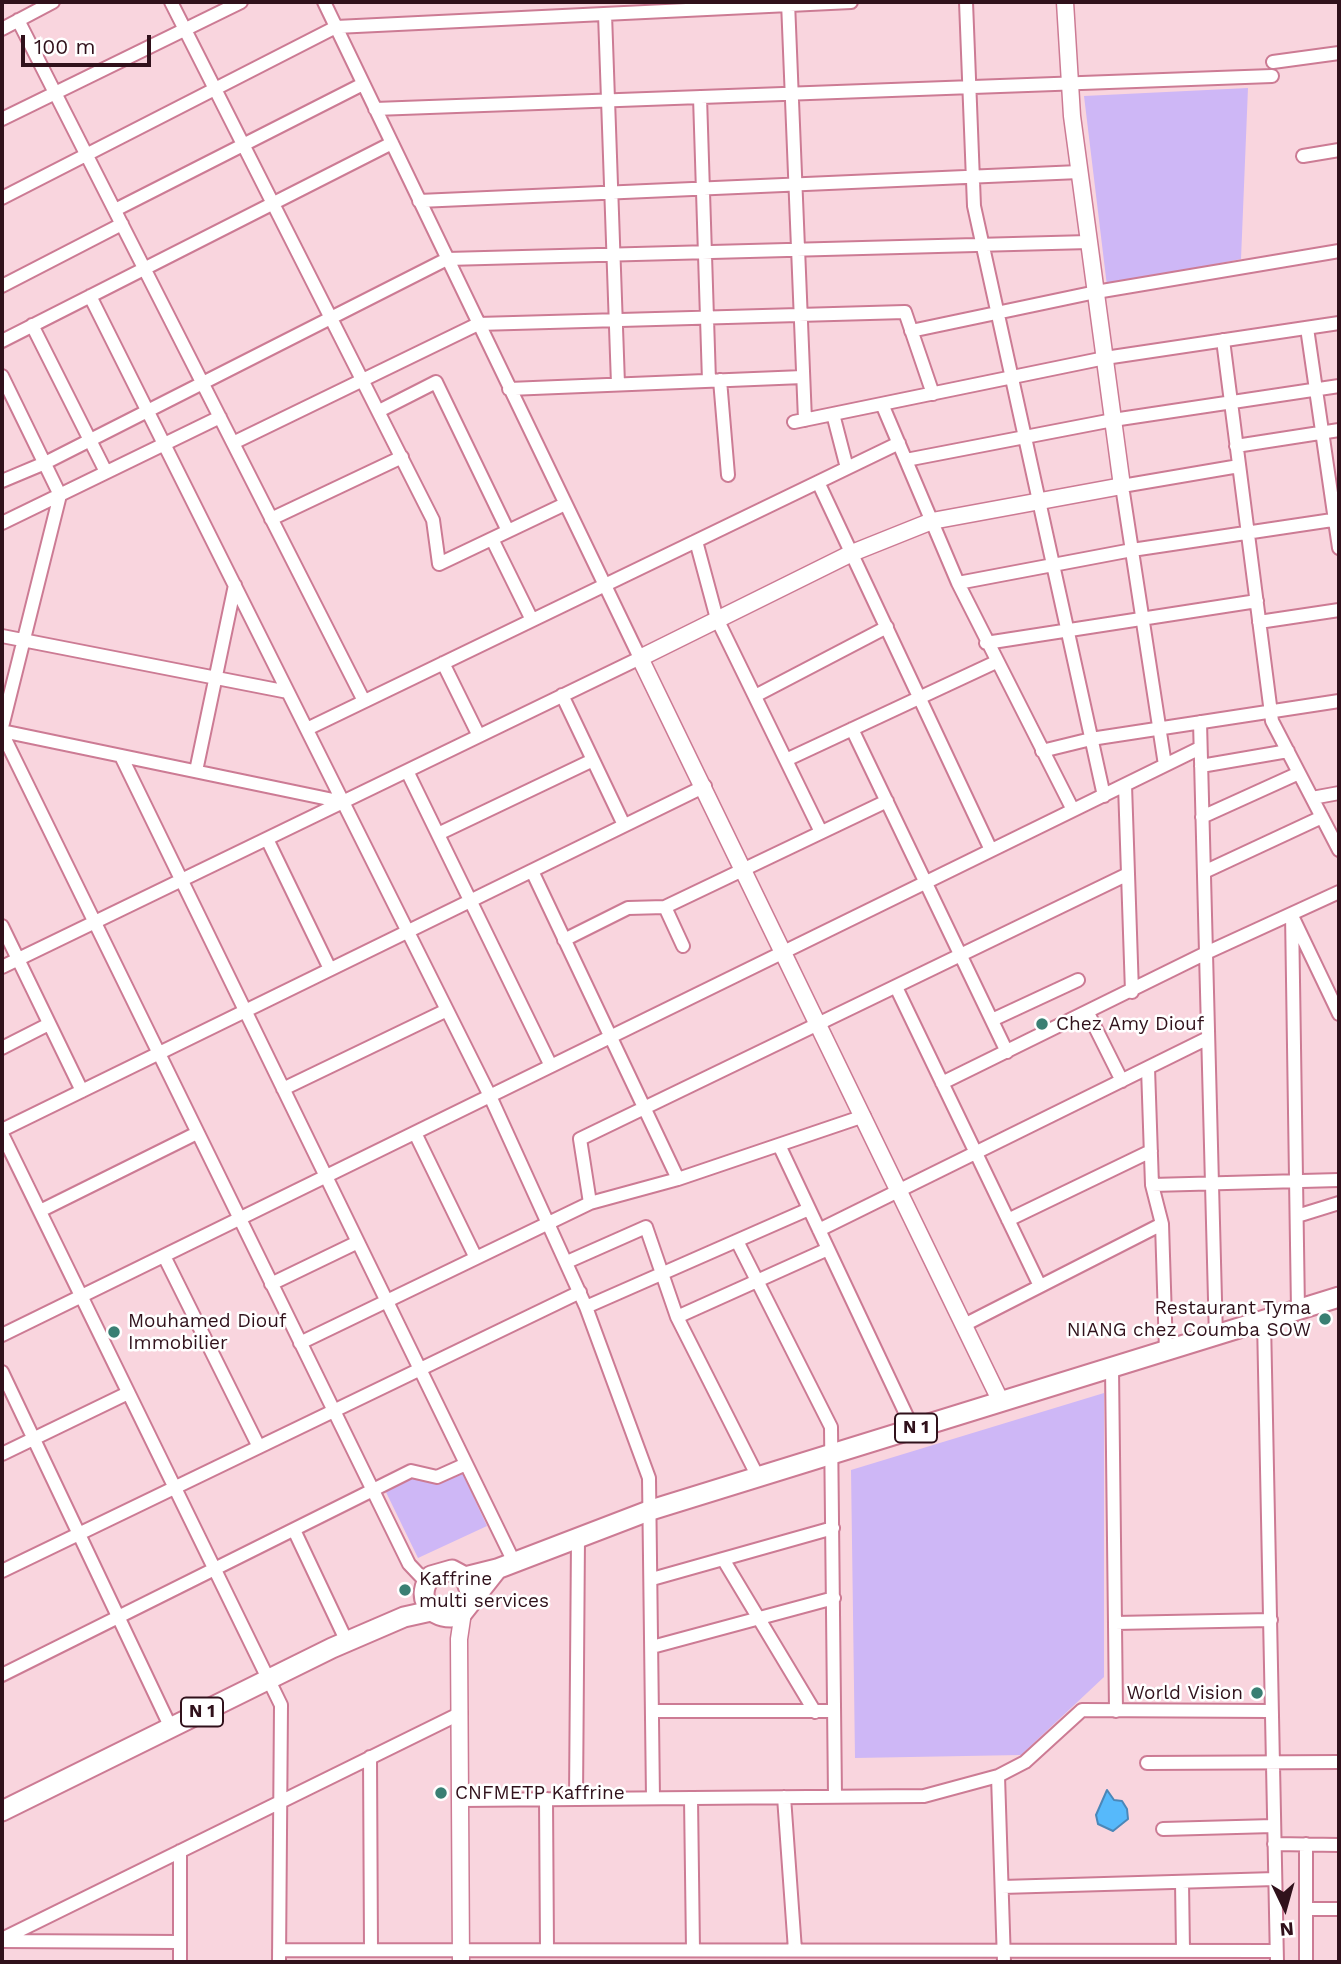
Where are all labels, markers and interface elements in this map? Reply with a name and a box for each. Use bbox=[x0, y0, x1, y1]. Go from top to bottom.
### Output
scale bar bbox=[24, 21, 154, 65]
text: 100 m bbox=[34, 34, 96, 59]
place label: Chez Amy Diouf bbox=[1056, 1013, 1204, 1035]
marker: Chez Amy Diouf bbox=[1034, 1016, 1050, 1032]
place label: Restaurant Tyma NIANG chez Coumba SOW bbox=[1067, 1297, 1311, 1341]
place label: Mouhamed Diouf Immobilier bbox=[128, 1310, 286, 1354]
marker: Restaurant Tyma NIANG chez Coumba SOW bbox=[1317, 1311, 1333, 1327]
marker: Mouhamed Diouf Immobilier bbox=[106, 1324, 122, 1340]
road number: N 1 bbox=[895, 1414, 937, 1442]
place label: Kaffrine multi services bbox=[419, 1568, 549, 1612]
marker: Kaffrine multi services bbox=[397, 1582, 413, 1598]
place label: World Vision bbox=[1126, 1682, 1243, 1704]
marker: World Vision bbox=[1249, 1685, 1265, 1701]
road number: N 1 bbox=[181, 1698, 223, 1727]
place label: CNFMETP Kaffrine bbox=[455, 1782, 625, 1804]
marker: CNFMETP Kaffrine bbox=[433, 1785, 449, 1801]
north arrow bbox=[1250, 1873, 1320, 1943]
text: N bbox=[1279, 1917, 1295, 1941]

